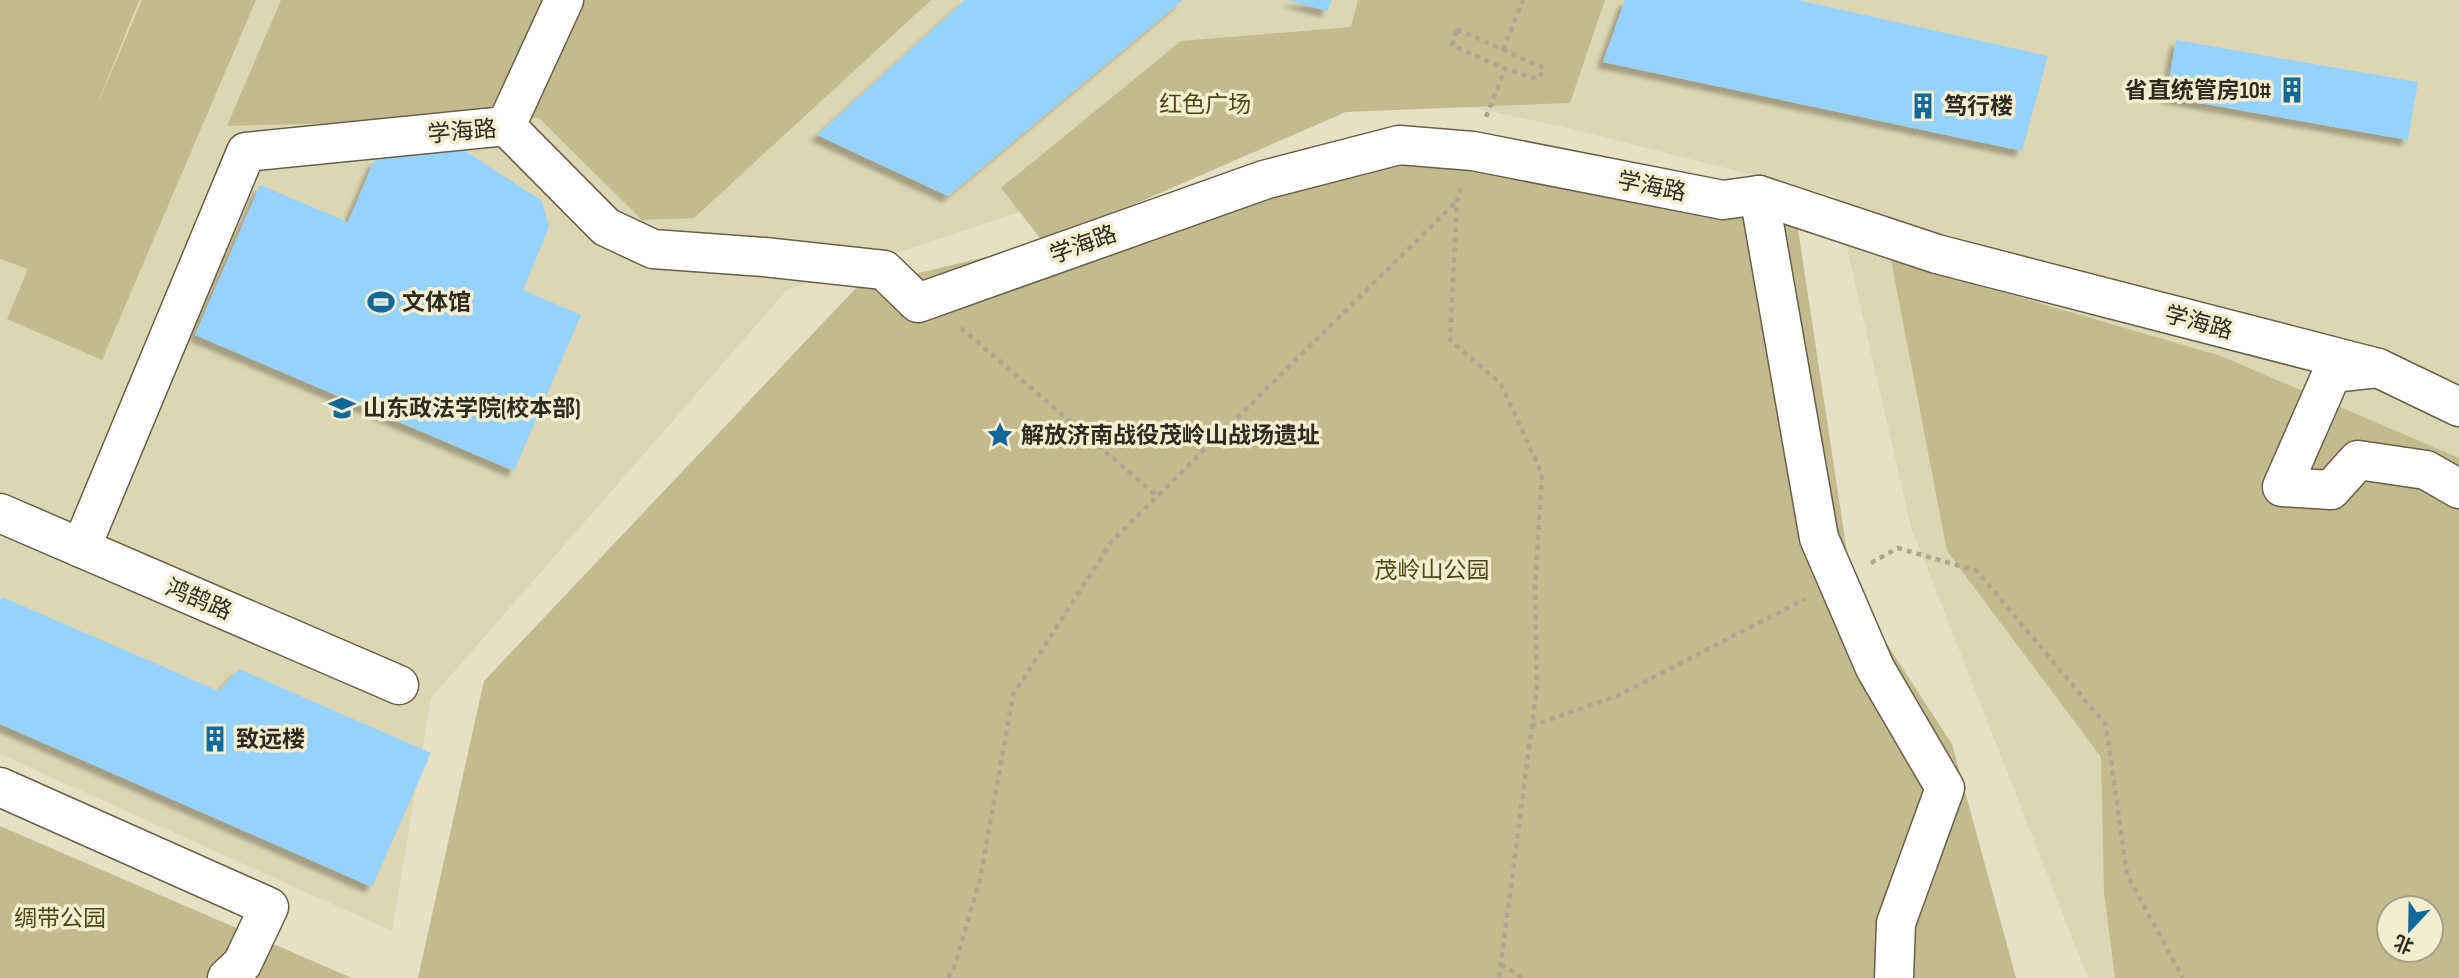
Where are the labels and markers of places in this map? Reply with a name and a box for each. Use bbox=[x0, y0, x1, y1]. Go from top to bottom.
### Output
building icon: 省直统管房10# bbox=[2277, 75, 2307, 105]
place label: 省直统管房10# bbox=[2125, 77, 2271, 105]
building icon: 笃行楼 bbox=[1908, 91, 1938, 121]
place label: 笃行楼 bbox=[1944, 93, 2013, 121]
sports icon: 文体馆 bbox=[366, 287, 396, 317]
place label: 文体馆 bbox=[402, 289, 471, 317]
school or university icon: 山东政法学院(校本部) bbox=[327, 393, 357, 423]
place label: 山东政法学院(校本部) bbox=[363, 395, 581, 423]
place icon: 解放济南战役茂岭山战场遗址 bbox=[985, 420, 1015, 450]
place label: 解放济南战役茂岭山战场遗址 bbox=[1021, 422, 1320, 450]
building icon: 致远楼 bbox=[200, 724, 230, 754]
place label: 致远楼 bbox=[236, 726, 305, 754]

